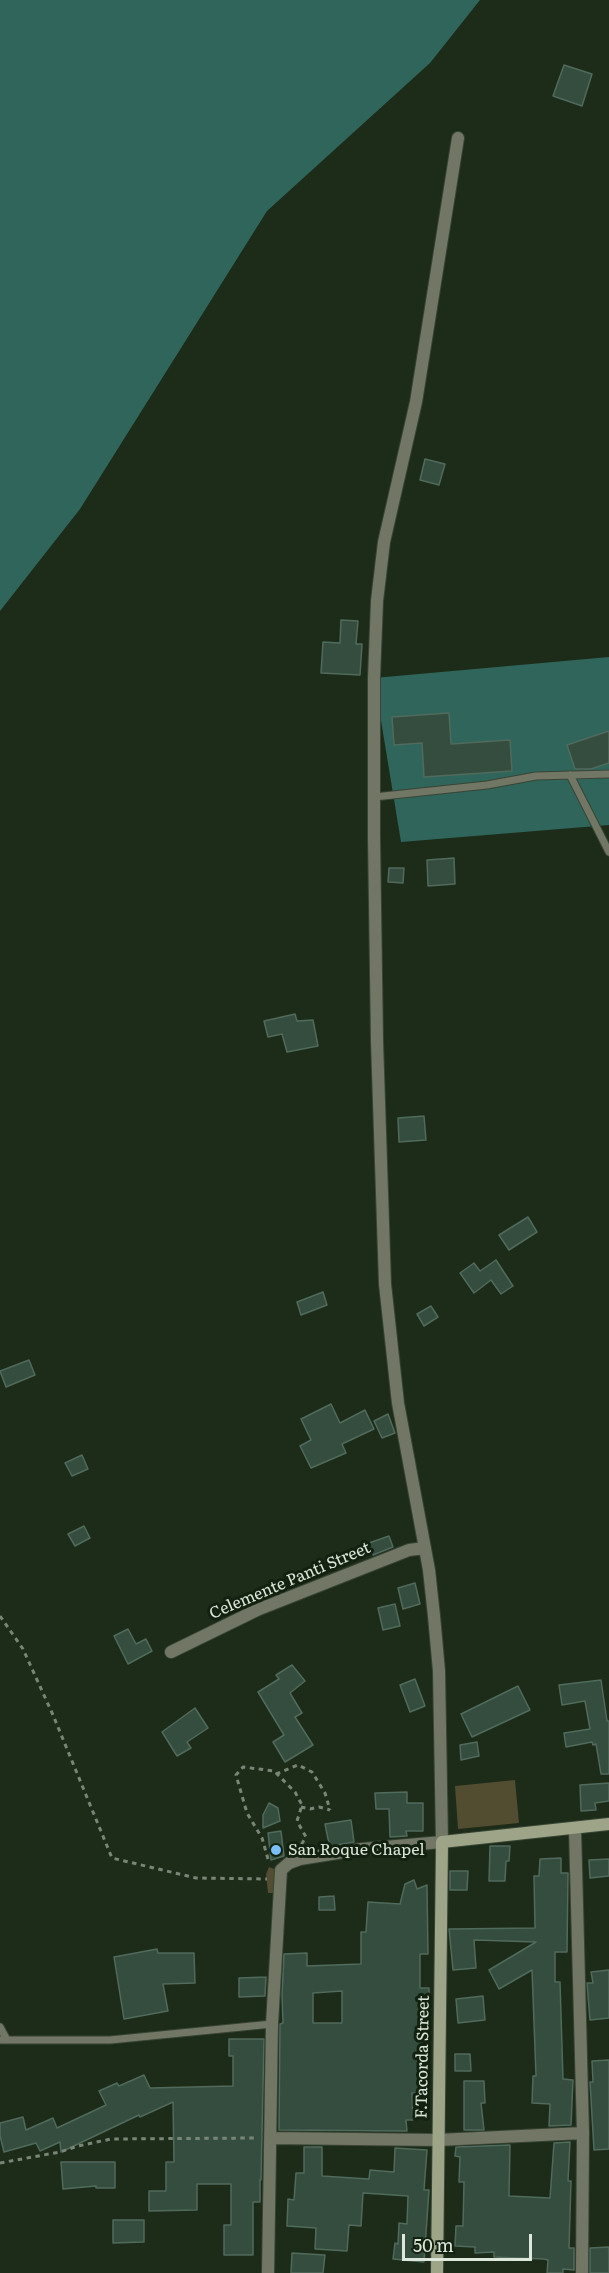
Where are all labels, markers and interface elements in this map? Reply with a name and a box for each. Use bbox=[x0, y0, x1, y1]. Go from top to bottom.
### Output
street label: Celemente Panti Street bbox=[207, 1538, 373, 1624]
place label: San Roque Chapel bbox=[288, 1840, 425, 1860]
marker: San Roque Chapel bbox=[269, 1843, 283, 1857]
street label: F.Tacorda Street bbox=[412, 1995, 434, 2119]
scale bar bbox=[405, 2222, 536, 2260]
text: 50 m bbox=[413, 2231, 454, 2258]

